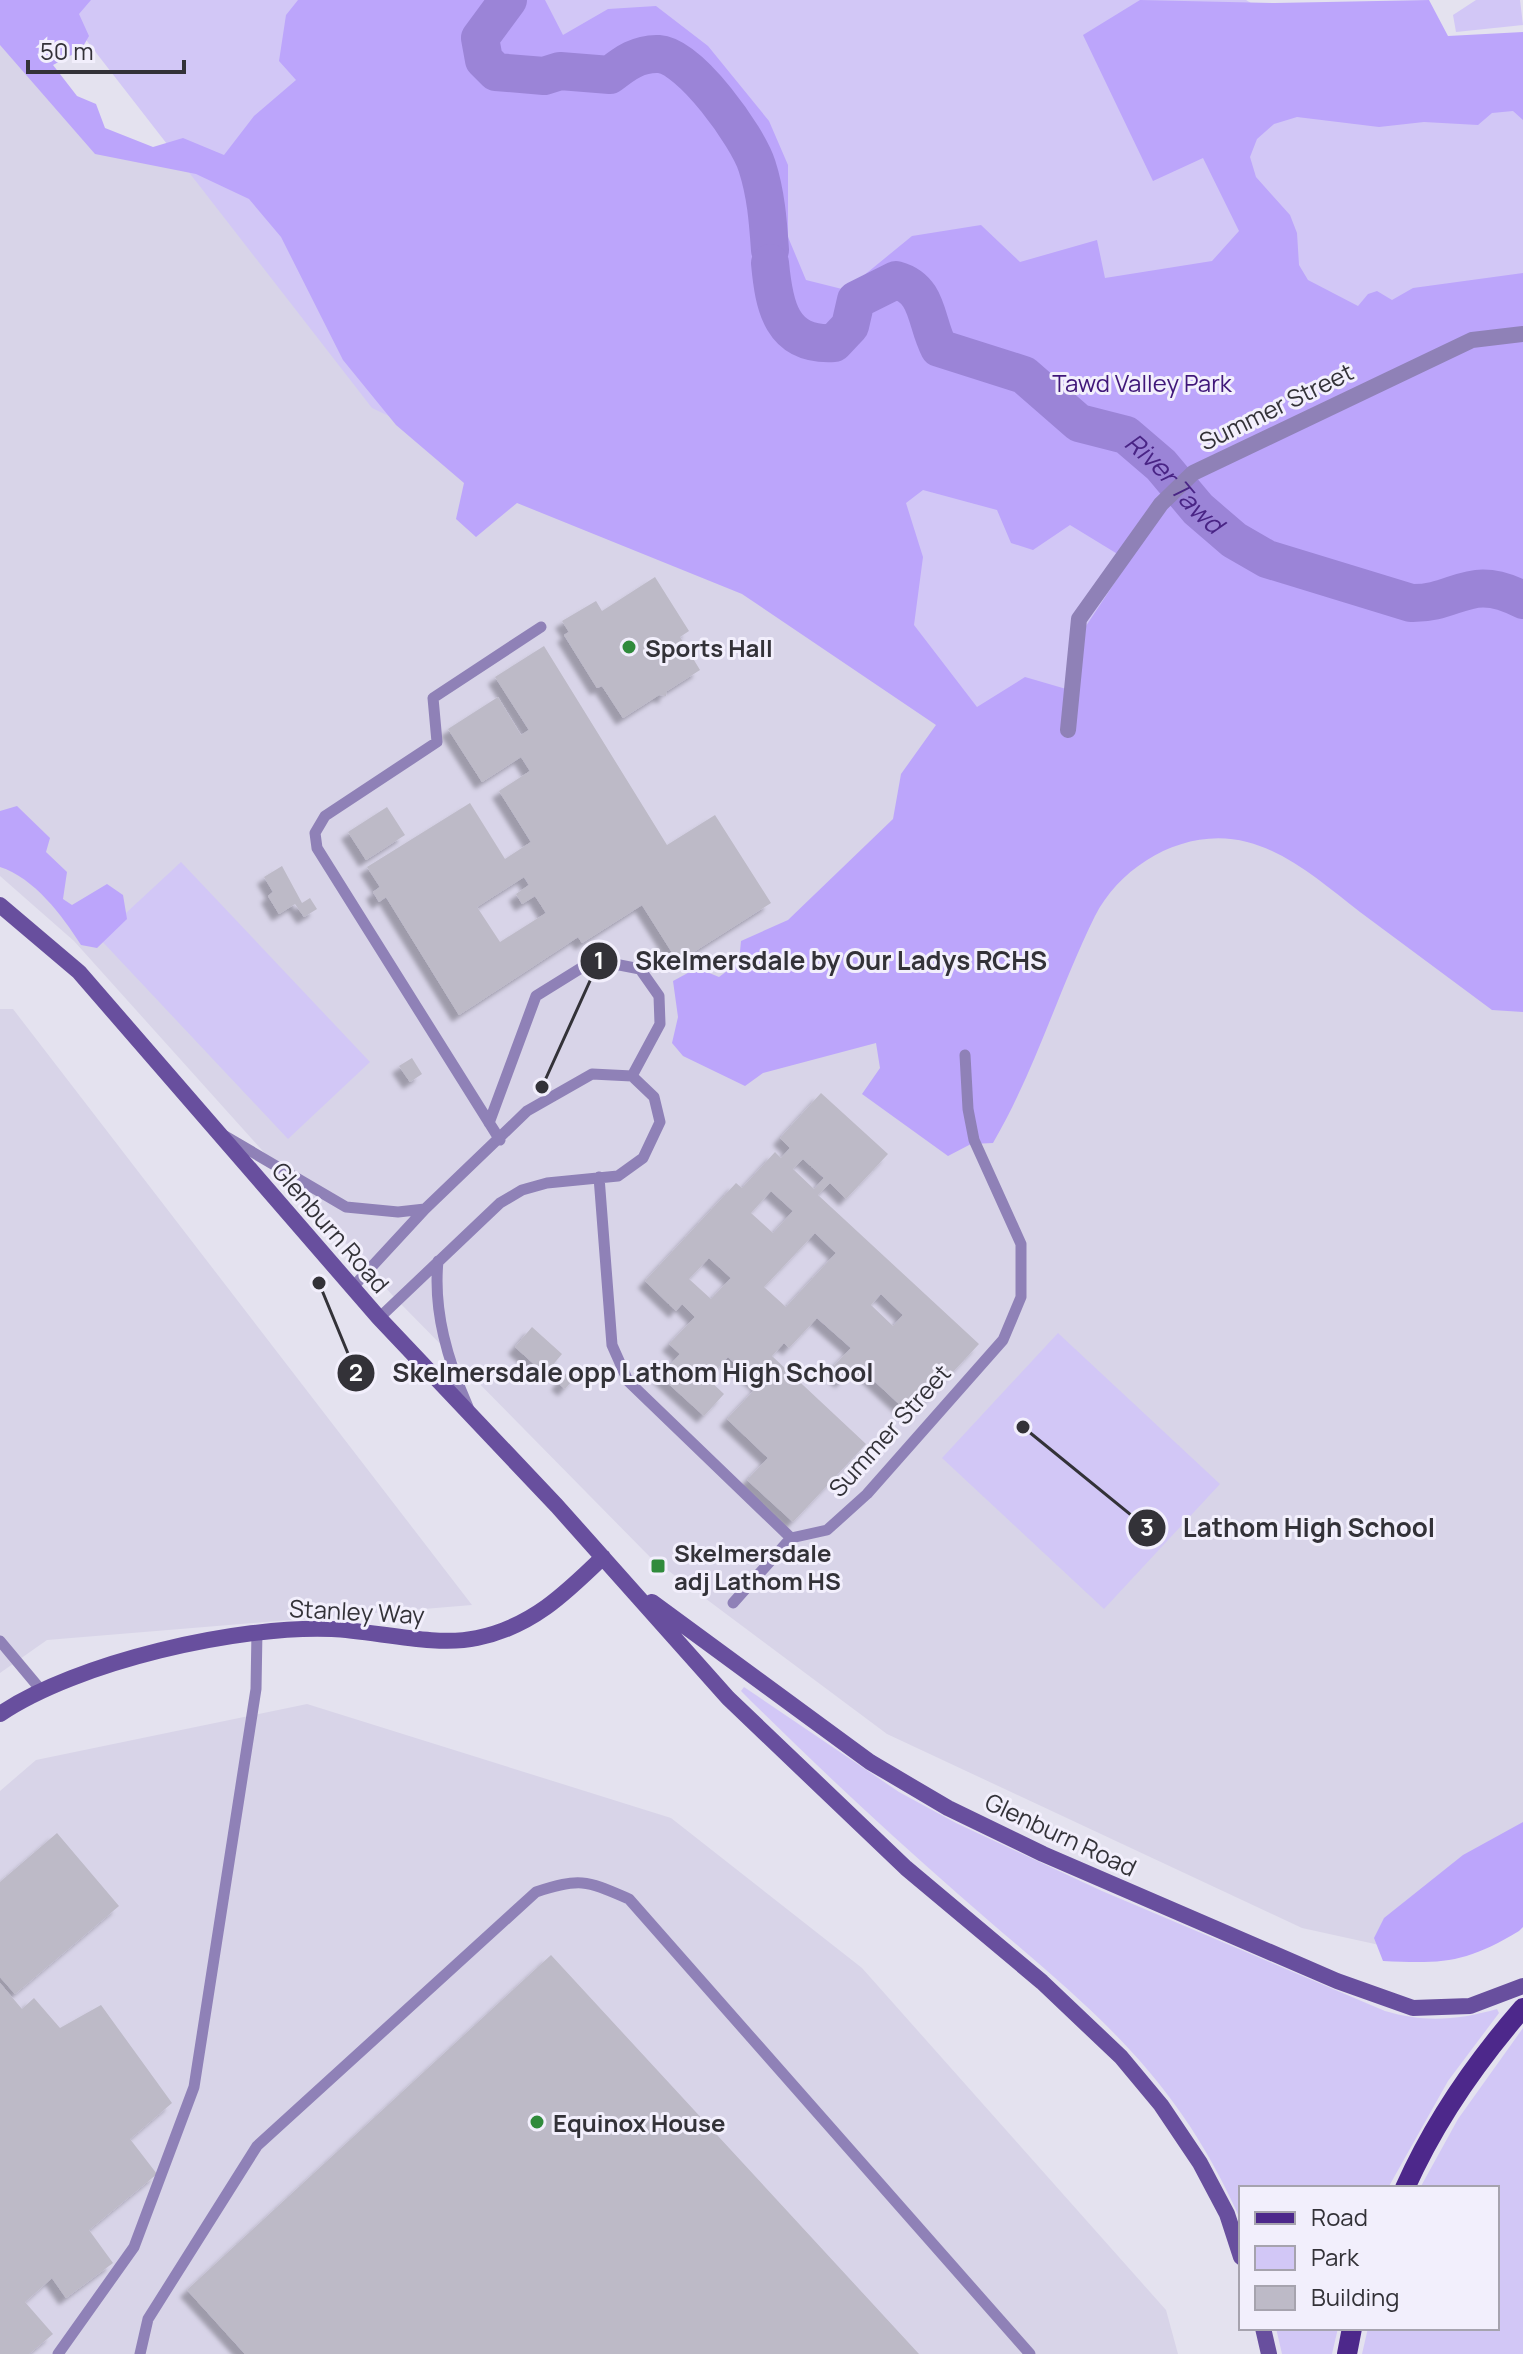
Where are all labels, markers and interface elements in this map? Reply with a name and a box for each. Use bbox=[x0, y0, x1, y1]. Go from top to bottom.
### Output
scale bar bbox=[28, 24, 184, 74]
text: 50 m bbox=[40, 34, 94, 67]
street label: Summer Street bbox=[1193, 354, 1359, 458]
park label: Tawd Valley Park bbox=[1052, 366, 1233, 399]
water label: River Tawd bbox=[1118, 424, 1234, 544]
place label: Sports Hall bbox=[645, 631, 773, 664]
marker: Sports Hall bbox=[620, 638, 638, 656]
callout: Skelmersdale by Our Ladys RCHS bbox=[579, 936, 1063, 986]
text: Skelmersdale by Our Ladys RCHS bbox=[635, 942, 1047, 978]
text: 1 bbox=[594, 943, 604, 976]
street label: Glenburn Road bbox=[265, 1154, 397, 1300]
callout: Skelmersdale opp Lathom High School bbox=[336, 1348, 890, 1398]
text: Skelmersdale opp Lathom High School bbox=[392, 1354, 874, 1390]
text: 2 bbox=[349, 1355, 363, 1388]
street label: Summer Street bbox=[821, 1357, 957, 1503]
callout: Lathom High School bbox=[1127, 1503, 1451, 1553]
text: Lathom High School bbox=[1183, 1509, 1435, 1545]
text: 3 bbox=[1140, 1510, 1154, 1543]
place label: Skelmersdale adj Lathom HS bbox=[674, 1536, 841, 1597]
marker: Skelmersdale adj Lathom HS bbox=[649, 1557, 667, 1575]
street label: Stanley Way bbox=[288, 1591, 426, 1631]
street label: Glenburn Road bbox=[980, 1784, 1142, 1884]
place label: Equinox House bbox=[553, 2106, 726, 2139]
marker: Equinox House bbox=[528, 2113, 546, 2131]
legend bbox=[1239, 2186, 1499, 2330]
text: Road bbox=[1311, 2200, 1368, 2233]
text: Park bbox=[1311, 2240, 1360, 2273]
text: Building bbox=[1311, 2280, 1399, 2313]

